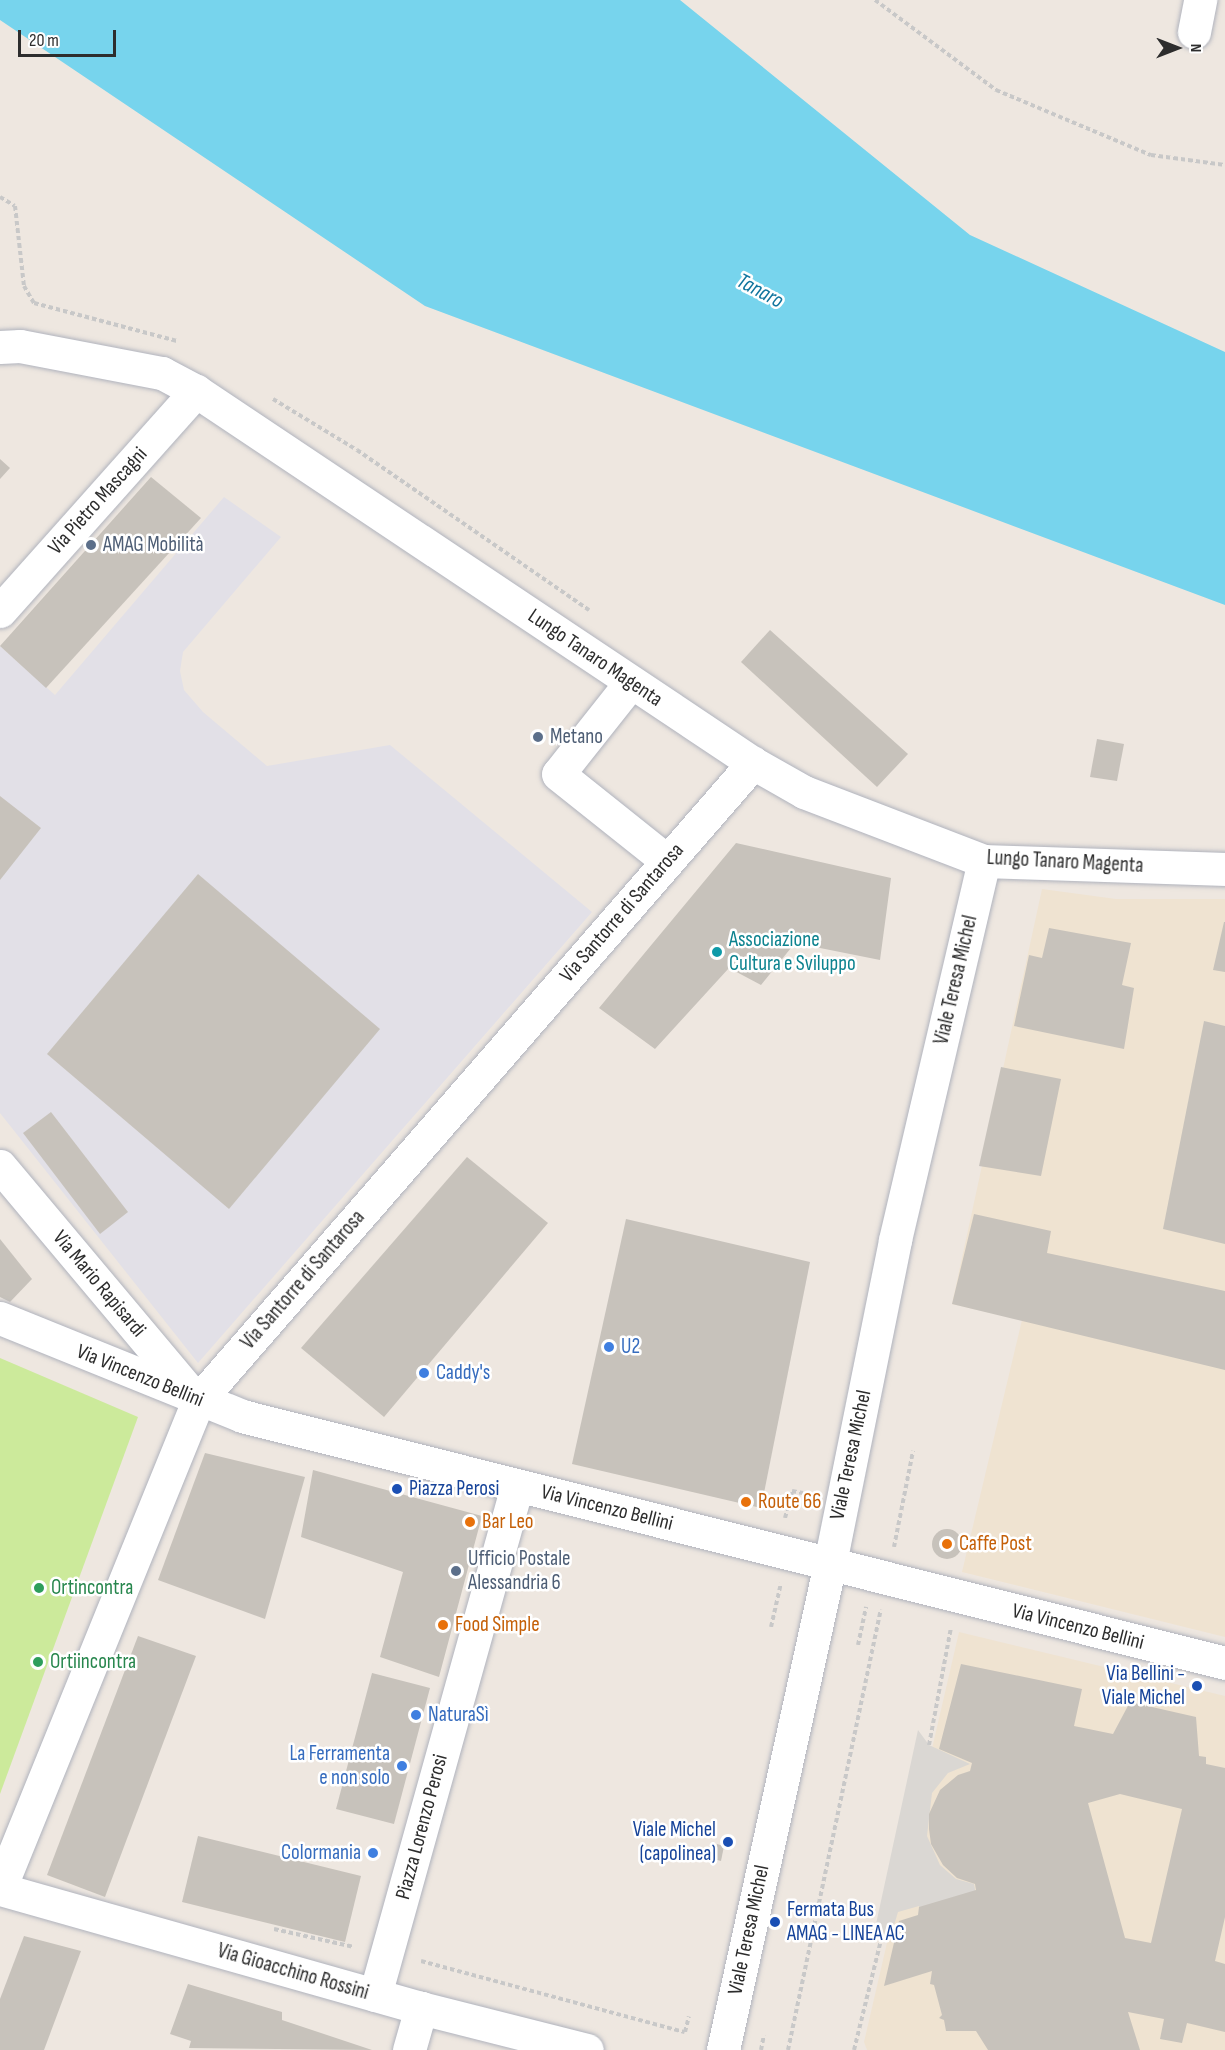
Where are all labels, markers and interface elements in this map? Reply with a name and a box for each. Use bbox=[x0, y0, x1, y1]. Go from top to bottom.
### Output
scale bar bbox=[21, 18, 118, 56]
north arrow bbox=[1147, 18, 1207, 78]
text: 20 m bbox=[29, 30, 59, 51]
text: N bbox=[1186, 44, 1205, 52]
water label: Tanaro bbox=[732, 268, 788, 314]
street label: Via Pietro Mascagni bbox=[43, 442, 153, 560]
place label: AMAG Mobilità bbox=[103, 532, 204, 558]
marker: AMAG Mobilità bbox=[84, 538, 98, 552]
street label: Lungo Tanaro Magenta bbox=[523, 604, 667, 712]
place label: Metano bbox=[550, 724, 603, 750]
marker: Metano bbox=[531, 730, 545, 744]
street label: Via Santorre di Santarosa bbox=[555, 838, 689, 988]
street label: Lungo Tanaro Magenta bbox=[986, 845, 1144, 879]
street label: Viale Teresa Michel bbox=[929, 913, 983, 1047]
place label: Associazione Cultura e Sviluppo bbox=[729, 927, 856, 977]
marker: Associazione Cultura e Sviluppo bbox=[710, 945, 724, 959]
street label: Via Santorre di Santarosa bbox=[236, 1205, 370, 1355]
street label: Via Mario Rapisardi bbox=[47, 1226, 151, 1342]
place label: U2 bbox=[621, 1334, 640, 1360]
street label: Via Vincenzo Bellini bbox=[73, 1339, 207, 1413]
marker: U2 bbox=[602, 1340, 616, 1354]
place label: Caddy's bbox=[436, 1360, 490, 1386]
marker: Caddy's bbox=[417, 1366, 431, 1380]
street label: Viale Teresa Michel bbox=[825, 1388, 877, 1522]
place label: Piazza Perosi bbox=[409, 1476, 500, 1502]
street label: Via Vincenzo Bellini bbox=[538, 1479, 676, 1537]
marker: Piazza Perosi bbox=[390, 1482, 404, 1496]
place label: Route 66 bbox=[758, 1489, 821, 1515]
marker: Route 66 bbox=[739, 1495, 753, 1509]
place label: Bar Leo bbox=[482, 1509, 534, 1535]
marker: Bar Leo bbox=[463, 1515, 477, 1529]
place label: Caffe Post bbox=[959, 1531, 1032, 1557]
marker: Caffe Post bbox=[940, 1537, 954, 1551]
place label: Ufficio Postale Alessandria 6 bbox=[468, 1546, 571, 1596]
marker: Ufficio Postale Alessandria 6 bbox=[449, 1564, 463, 1578]
place label: Ortincontra bbox=[51, 1575, 133, 1601]
marker: Ortincontra bbox=[32, 1581, 46, 1595]
street label: Via Vincenzo Bellini bbox=[1009, 1598, 1147, 1656]
place label: Food Simple bbox=[455, 1612, 540, 1638]
marker: Food Simple bbox=[436, 1618, 450, 1632]
place label: Ortiincontra bbox=[50, 1649, 136, 1675]
marker: Ortiincontra bbox=[31, 1655, 45, 1669]
place label: Via Bellini - Viale Michel bbox=[1102, 1661, 1185, 1711]
marker: Via Bellini - Viale Michel bbox=[1190, 1679, 1204, 1693]
place label: NaturaSì bbox=[428, 1702, 489, 1728]
marker: NaturaSì bbox=[409, 1708, 423, 1722]
place label: La Ferramenta e non solo bbox=[289, 1741, 390, 1791]
street label: Piazza Lorenzo Perosi bbox=[391, 1752, 453, 1902]
marker: La Ferramenta e non solo bbox=[395, 1759, 409, 1773]
place label: Viale Michel (capolinea) bbox=[633, 1817, 716, 1867]
marker: Viale Michel (capolinea) bbox=[721, 1835, 735, 1849]
place label: Colormania bbox=[281, 1840, 361, 1866]
marker: Colormania bbox=[366, 1846, 380, 1860]
street label: Viale Teresa Michel bbox=[723, 1863, 775, 1997]
place label: Fermata Bus AMAG - LINEA AC bbox=[787, 1897, 905, 1947]
marker: Fermata Bus AMAG - LINEA AC bbox=[768, 1915, 782, 1929]
street label: Via Gioacchino Rossini bbox=[214, 1938, 372, 2006]

